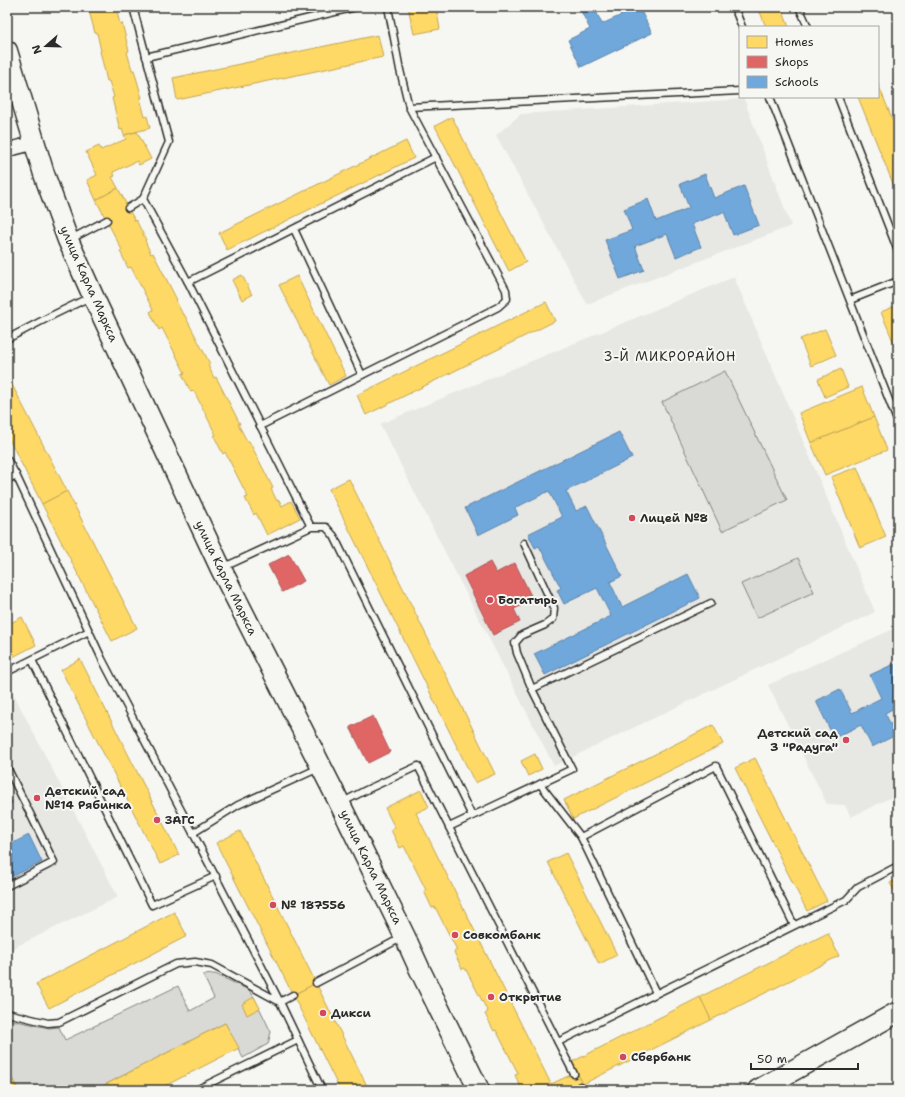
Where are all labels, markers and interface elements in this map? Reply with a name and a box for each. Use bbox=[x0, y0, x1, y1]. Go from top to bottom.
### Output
north arrow bbox=[26, 26, 66, 66]
legend bbox=[739, 26, 879, 98]
text: Homes bbox=[775, 34, 814, 50]
text: N bbox=[28, 42, 46, 56]
text: Shops bbox=[775, 54, 809, 70]
text: Schools bbox=[775, 74, 819, 90]
street label: улица Карла Маркса bbox=[56, 223, 122, 345]
district label: 3-Й МИКРОРАЙОН bbox=[603, 347, 737, 365]
place label: Лицей №8 bbox=[640, 510, 708, 526]
marker: Лицей №8 bbox=[627, 513, 637, 523]
street label: улица Карла Маркса bbox=[191, 518, 261, 638]
place label: Богатырь bbox=[498, 592, 558, 608]
marker: Богатырь bbox=[485, 595, 495, 605]
place label: Детский сад 3 "Радуга" bbox=[758, 725, 839, 755]
marker: Детский сад 3 "Радуга" bbox=[841, 735, 851, 745]
place label: Детский сад №14 Рябинка bbox=[45, 783, 132, 813]
marker: Детский сад №14 Рябинка bbox=[32, 793, 42, 803]
street label: улица Карла Маркса bbox=[336, 807, 406, 927]
place label: ЗАГС bbox=[165, 812, 195, 828]
marker: ЗАГС bbox=[152, 815, 162, 825]
place label: № 187556 bbox=[281, 897, 345, 913]
marker: № 187556 bbox=[268, 900, 278, 910]
place label: Совкомбанк bbox=[463, 927, 541, 943]
marker: Совкомбанк bbox=[450, 930, 460, 940]
place label: Открытие bbox=[499, 989, 562, 1005]
marker: Открытие bbox=[486, 992, 496, 1002]
place label: Дикси bbox=[331, 1005, 372, 1021]
marker: Дикси bbox=[318, 1008, 328, 1018]
scale bar bbox=[751, 1045, 858, 1071]
place label: Сбербанк bbox=[631, 1049, 692, 1065]
text: 50 m bbox=[757, 1051, 787, 1067]
marker: Сбербанк bbox=[618, 1052, 628, 1062]

